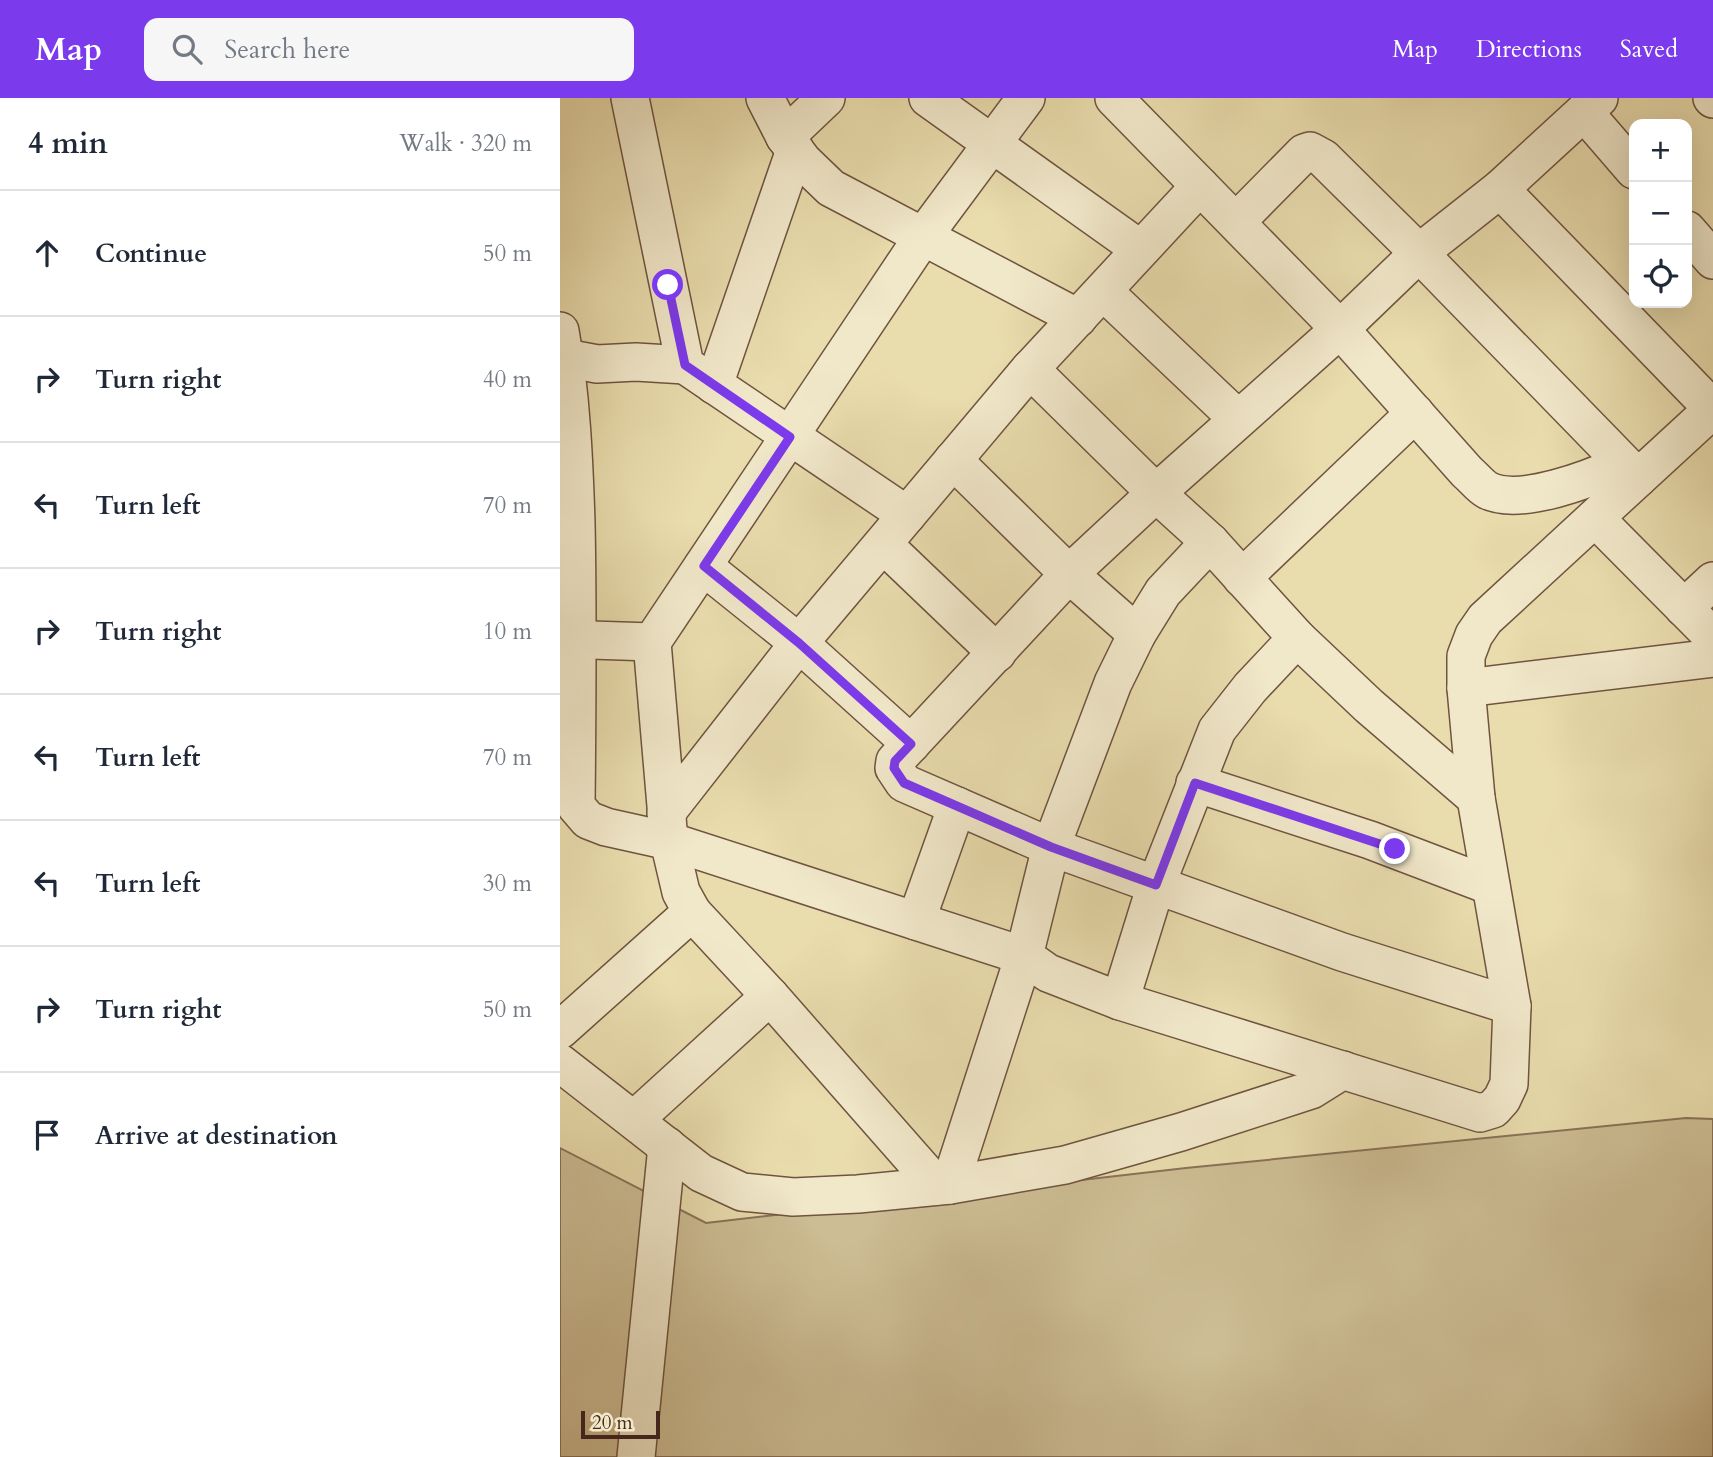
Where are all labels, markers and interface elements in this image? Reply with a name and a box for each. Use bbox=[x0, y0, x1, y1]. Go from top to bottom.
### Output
search box bbox=[144, 18, 634, 81]
text: Map bbox=[35, 27, 102, 72]
icon: search bbox=[168, 30, 206, 68]
text: Search here bbox=[224, 32, 350, 67]
text: Map bbox=[1392, 33, 1438, 66]
text: Directions bbox=[1476, 33, 1582, 66]
text: Saved bbox=[1620, 33, 1678, 66]
map controls bbox=[1629, 119, 1692, 308]
button: + bbox=[1629, 119, 1692, 182]
text: 4 min bbox=[28, 123, 108, 164]
text: Walk · 320 m bbox=[399, 128, 532, 159]
button: − bbox=[1629, 182, 1692, 245]
icon: ahead bbox=[28, 234, 66, 272]
text: Continue bbox=[95, 236, 207, 271]
text: 50 m bbox=[483, 238, 532, 269]
button: locate bbox=[1629, 245, 1692, 308]
route start bbox=[652, 269, 683, 300]
icon: right bbox=[28, 360, 66, 398]
text: Turn right bbox=[95, 362, 222, 397]
text: 40 m bbox=[483, 364, 532, 395]
icon: left bbox=[28, 486, 66, 524]
text: Turn left bbox=[95, 488, 200, 523]
text: 70 m bbox=[483, 490, 532, 521]
icon: right bbox=[28, 612, 66, 650]
text: Turn right bbox=[95, 614, 222, 649]
text: 10 m bbox=[483, 616, 532, 647]
icon: left bbox=[28, 738, 66, 776]
text: Turn left bbox=[95, 740, 200, 775]
text: 70 m bbox=[483, 742, 532, 773]
route end bbox=[1379, 833, 1410, 864]
icon: left bbox=[28, 864, 66, 902]
text: Turn left bbox=[95, 866, 200, 901]
text: 30 m bbox=[483, 868, 532, 899]
icon: right bbox=[28, 990, 66, 1028]
text: Turn right bbox=[95, 992, 222, 1027]
text: 50 m bbox=[483, 994, 532, 1025]
icon: arrive bbox=[28, 1116, 66, 1154]
text: Arrive at destination bbox=[95, 1118, 338, 1153]
scale bar bbox=[581, 1408, 660, 1440]
text: 20 m bbox=[592, 1410, 633, 1436]

